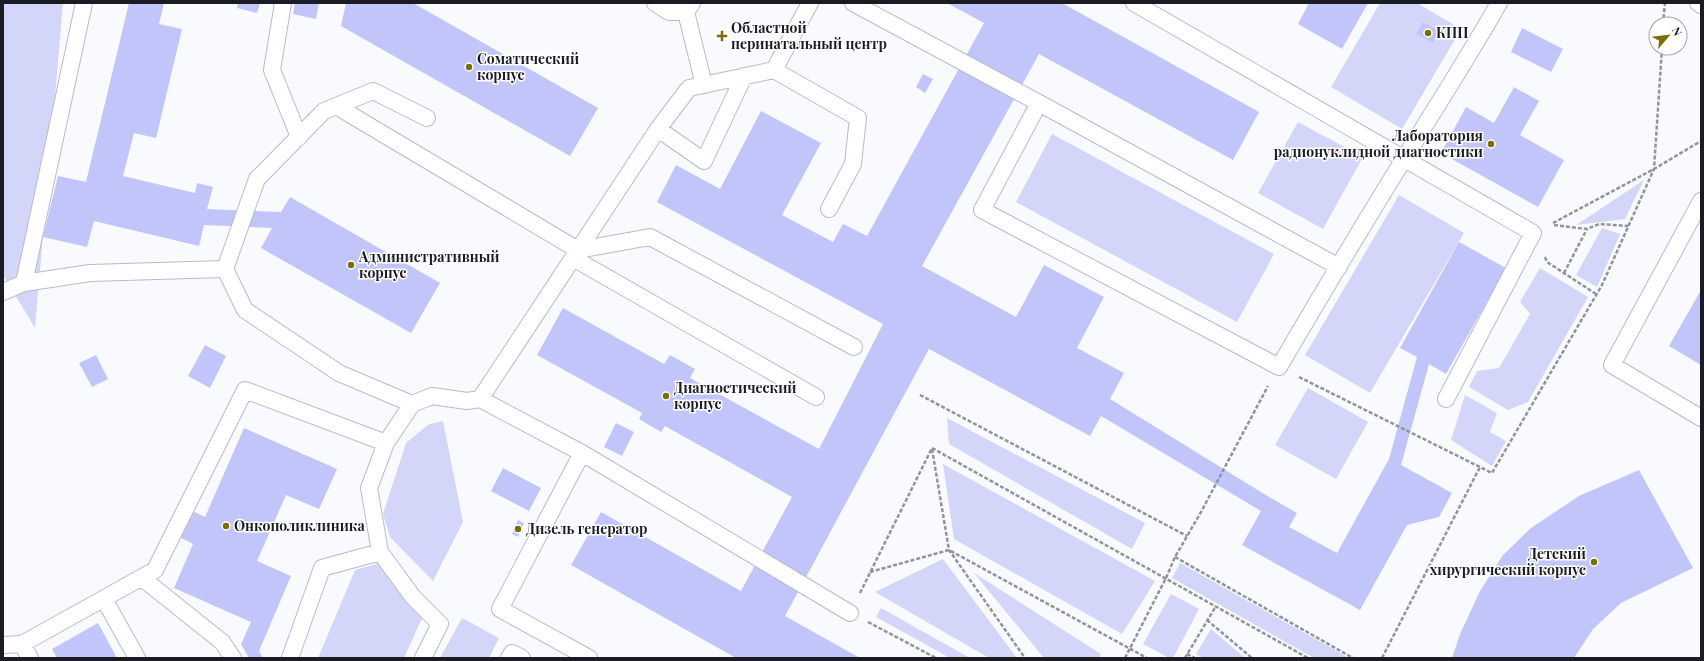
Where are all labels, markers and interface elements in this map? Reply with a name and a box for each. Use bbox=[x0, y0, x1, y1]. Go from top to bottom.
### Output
north arrow bbox=[1648, 16, 1688, 56]
place label: Областной перинатальный центр bbox=[731, 18, 887, 53]
place label: КПП bbox=[1436, 23, 1469, 42]
text: N bbox=[1669, 24, 1686, 38]
marker: КПП bbox=[1423, 28, 1433, 38]
marker: Областной перинатальный центр bbox=[716, 30, 728, 42]
place label: Соматический корпус bbox=[477, 49, 579, 84]
marker: Соматический корпус bbox=[464, 62, 474, 72]
place label: Лаборатория радионуклидной диагностики bbox=[1274, 126, 1483, 161]
marker: Лаборатория радионуклидной диагностики bbox=[1486, 139, 1496, 149]
place label: Административный корпус bbox=[358, 247, 500, 282]
marker: Административный корпус bbox=[346, 260, 356, 270]
place label: Диагностический корпус bbox=[674, 378, 797, 413]
marker: Диагностический корпус bbox=[661, 391, 671, 401]
place label: Онкополиклиника bbox=[234, 516, 365, 535]
place label: Дизель генератор bbox=[526, 519, 647, 538]
marker: Онкополиклиника bbox=[221, 521, 231, 531]
marker: Дизель генератор bbox=[513, 524, 523, 534]
place label: Детский хирургический корпус bbox=[1430, 544, 1586, 579]
marker: Детский хирургический корпус bbox=[1589, 557, 1599, 567]

